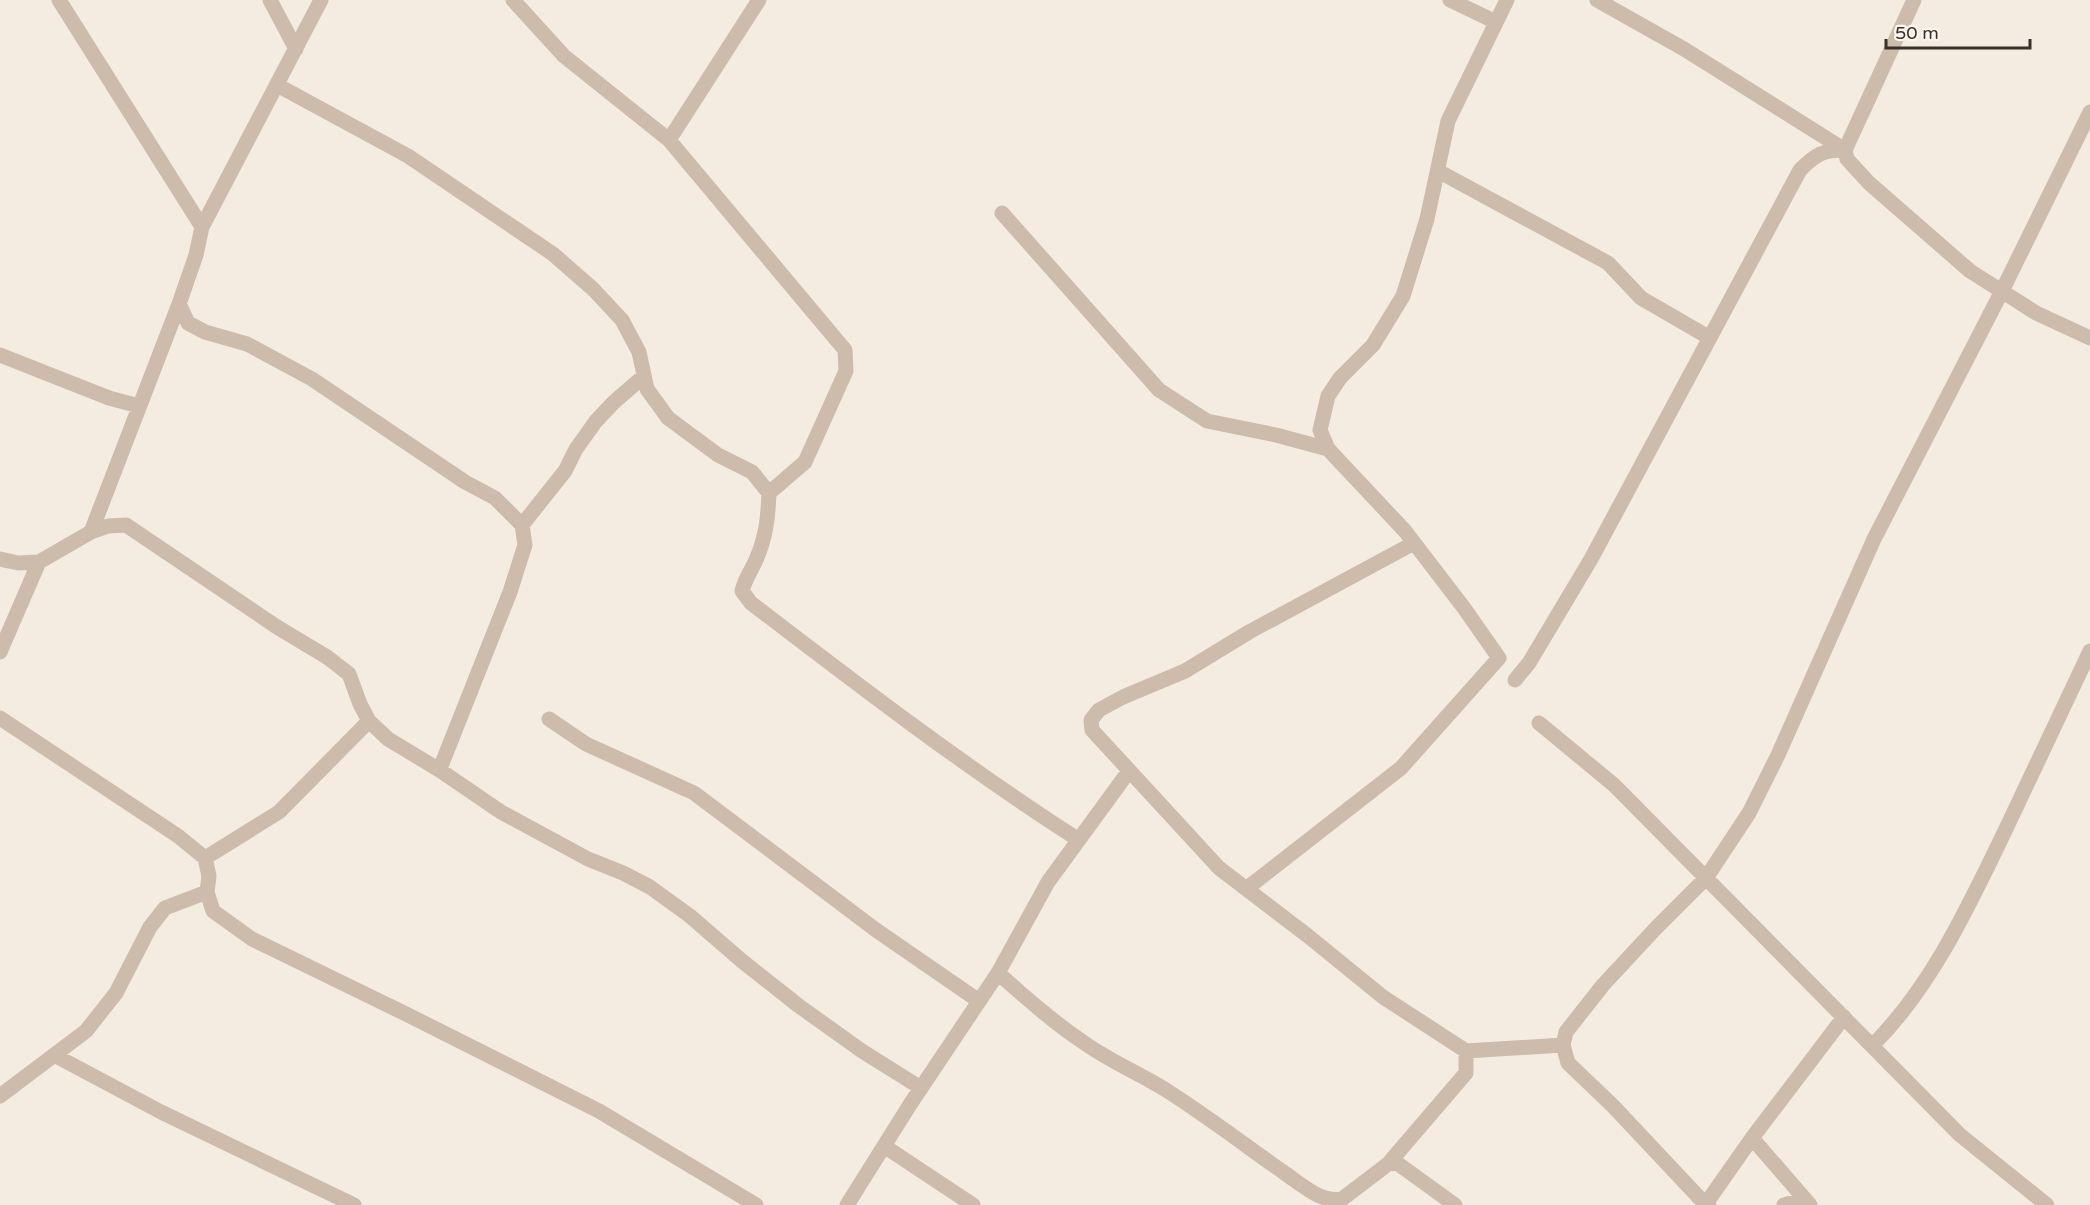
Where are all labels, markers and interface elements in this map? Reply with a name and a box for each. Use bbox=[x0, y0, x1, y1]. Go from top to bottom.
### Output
scale bar bbox=[1886, 12, 2030, 50]
text: 50 m bbox=[1895, 22, 1939, 44]

